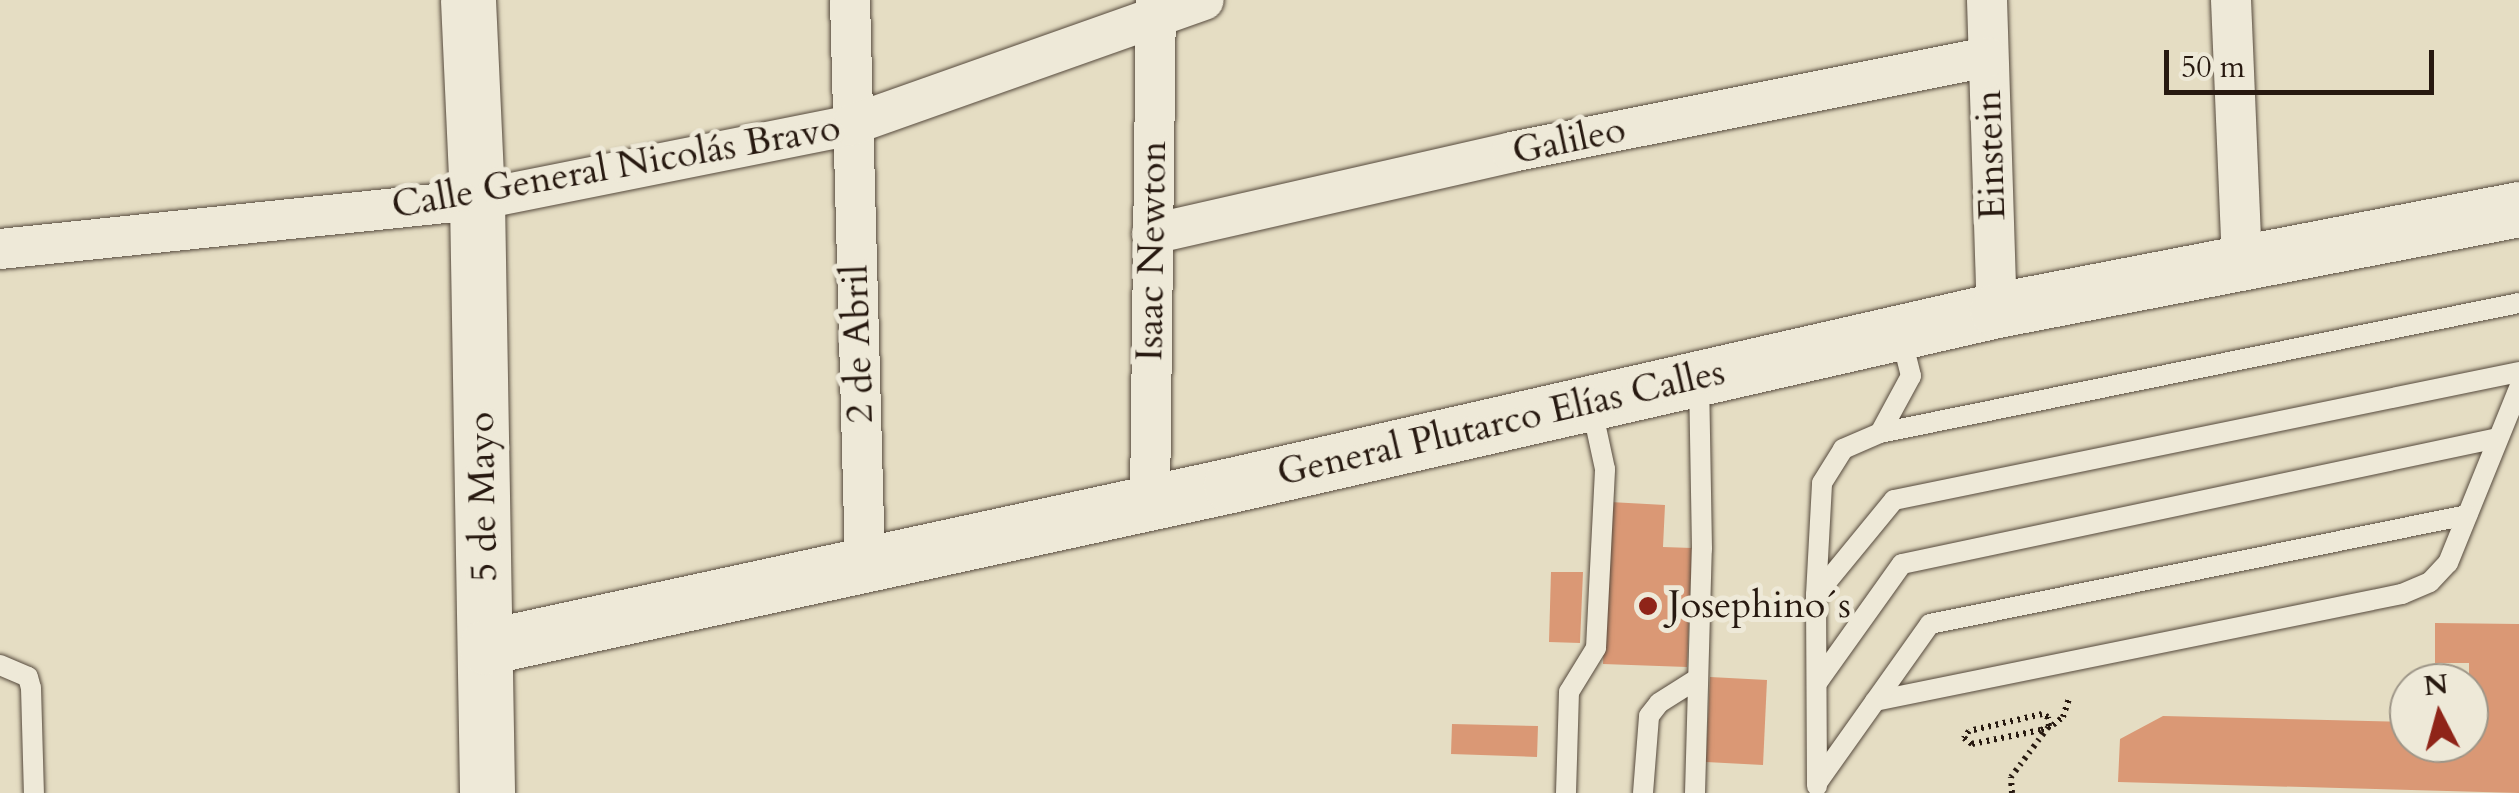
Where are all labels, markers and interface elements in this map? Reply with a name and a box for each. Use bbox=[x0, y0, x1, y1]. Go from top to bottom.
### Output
scale bar bbox=[2169, 30, 2439, 92]
text: 50 m bbox=[2181, 47, 2245, 88]
street label: Einstein bbox=[1966, 89, 2016, 221]
street label: Calle General Nicolás Bravo bbox=[388, 105, 844, 229]
street label: Galileo bbox=[1508, 107, 1630, 175]
street label: Isaac Newton bbox=[1127, 140, 1177, 362]
street label: 2 de Abril bbox=[832, 264, 884, 424]
street label: General Plutarco Elías Calles bbox=[1273, 349, 1729, 497]
street label: 5 de Mayo bbox=[459, 412, 507, 582]
place label: Josephino´s bbox=[1668, 583, 1851, 629]
marker: Josephino´s bbox=[1637, 595, 1659, 617]
north arrow bbox=[2389, 663, 2489, 763]
text: N bbox=[2422, 665, 2450, 705]

